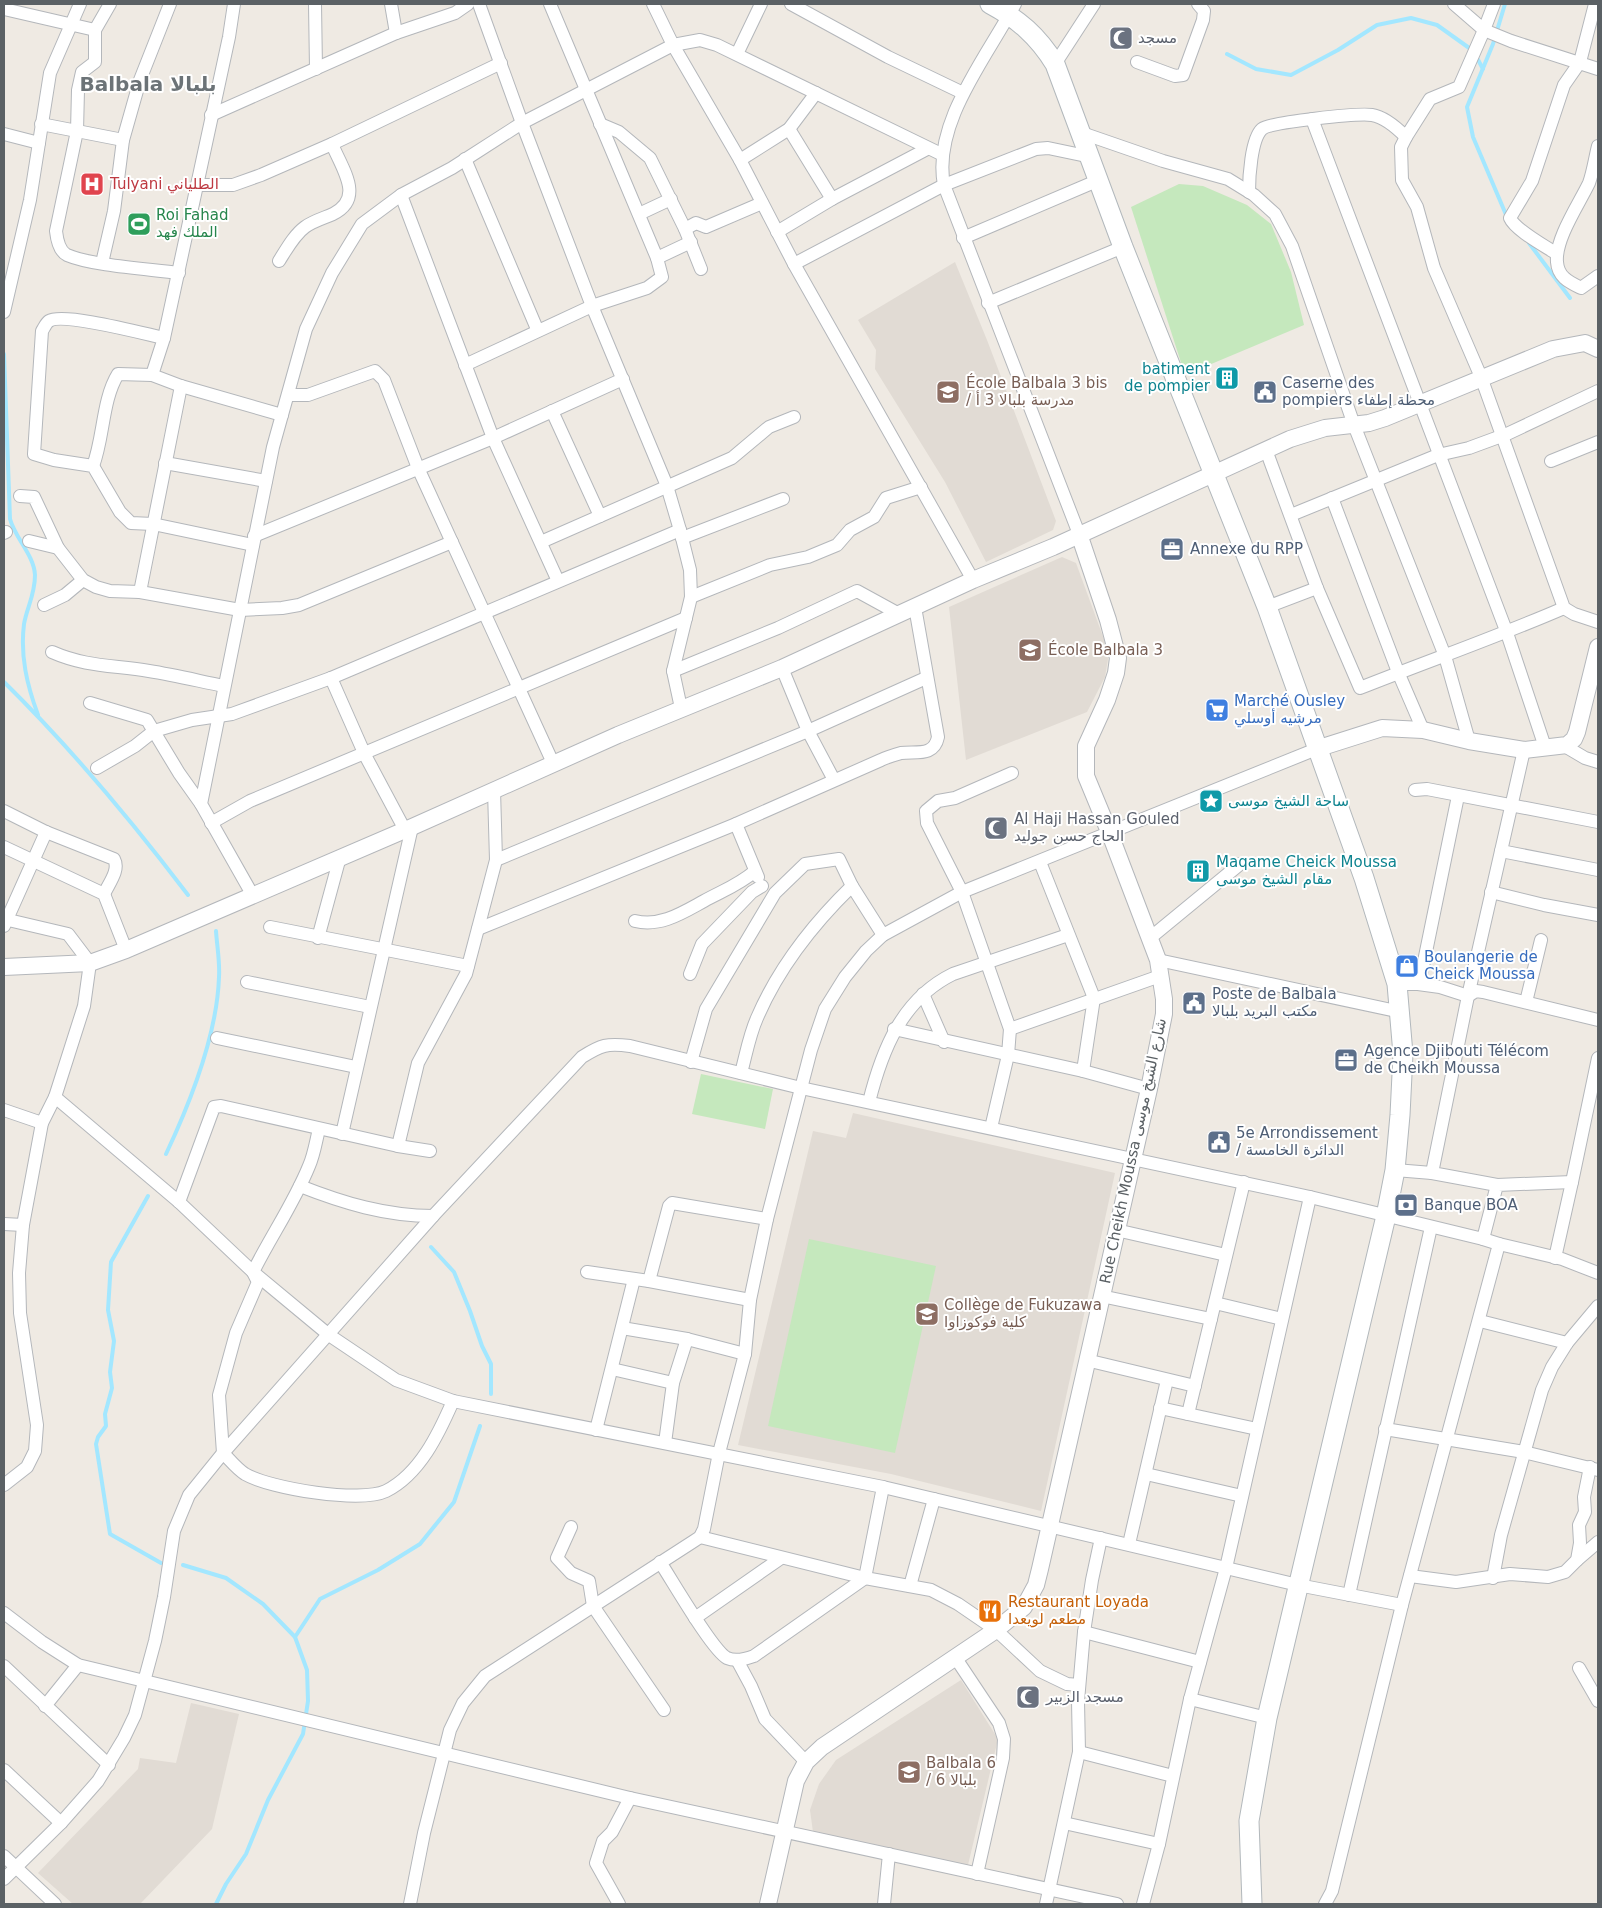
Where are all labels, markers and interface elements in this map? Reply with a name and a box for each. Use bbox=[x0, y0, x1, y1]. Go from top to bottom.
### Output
mosque icon: مسجد bbox=[1108, 25, 1134, 51]
place label: مسجد bbox=[1138, 29, 1177, 47]
district label: Balbala بلبالا bbox=[80, 72, 216, 96]
hospital icon: Tulyani الطلياني bbox=[79, 171, 105, 197]
place label: Tulyani الطلياني bbox=[109, 175, 219, 194]
place label: Roi Fahad الملك فهد bbox=[156, 206, 229, 241]
sports icon: Roi Fahad الملك فهد bbox=[126, 211, 152, 237]
place label: batiment de pompier bbox=[1124, 360, 1211, 395]
building icon: batiment de pompier bbox=[1214, 365, 1240, 391]
place label: École Balbala 3 bis / مدرسة بلبالا 3 أ bbox=[966, 373, 1108, 409]
place label: Caserne des pompiers محطة إطفاء bbox=[1282, 374, 1435, 409]
school or university icon: École Balbala 3 bis / مدرسة بلبالا 3 أ bbox=[935, 379, 961, 405]
public building icon: Caserne des pompiers محطة إطفاء bbox=[1252, 379, 1278, 405]
office icon: Annexe du RPP bbox=[1159, 536, 1185, 562]
place label: Annexe du RPP bbox=[1190, 540, 1303, 558]
school or university icon: École Balbala 3 bbox=[1017, 637, 1043, 663]
place label: École Balbala 3 bbox=[1048, 640, 1163, 659]
place label: Marché Ousley مرشيه أوسلي bbox=[1234, 692, 1345, 728]
supermarket icon: Marché Ousley مرشيه أوسلي bbox=[1204, 697, 1230, 723]
place icon: ساحة الشيخ موسى bbox=[1198, 788, 1224, 814]
place label: ساحة الشيخ موسى bbox=[1228, 792, 1349, 810]
place label: Al Haji Hassan Gouled الحاج حسن جوليد bbox=[1014, 810, 1180, 846]
mosque icon: Al Haji Hassan Gouled الحاج حسن جوليد bbox=[983, 815, 1009, 841]
place label: Maqame Cheick Moussa مقام الشيخ موسى bbox=[1216, 853, 1397, 888]
building icon: Maqame Cheick Moussa مقام الشيخ موسى bbox=[1185, 858, 1211, 884]
place label: Boulangerie de Cheick Moussa bbox=[1424, 948, 1538, 983]
shop icon: Boulangerie de Cheick Moussa bbox=[1394, 953, 1420, 979]
place label: Poste de Balbala مكتب البريد بلبالا bbox=[1212, 985, 1337, 1020]
public building icon: Poste de Balbala مكتب البريد بلبالا bbox=[1181, 990, 1207, 1016]
street label: Rue Cheikh Moussa شارع الشيخ موسى bbox=[1096, 1017, 1170, 1285]
place label: Agence Djibouti Télécom de Cheikh Moussa bbox=[1364, 1042, 1549, 1077]
office icon: Agence Djibouti Télécom de Cheikh Moussa bbox=[1333, 1047, 1359, 1073]
place label: 5e Arrondissement / الدائرة الخامسة bbox=[1236, 1124, 1378, 1159]
public building icon: 5e Arrondissement / الدائرة الخامسة bbox=[1206, 1129, 1232, 1155]
bank icon: Banque BOA bbox=[1393, 1192, 1419, 1218]
place label: Banque BOA bbox=[1424, 1196, 1519, 1214]
place label: Collège de Fukuzawa كلية فوكوزاوا bbox=[944, 1296, 1102, 1331]
school or university icon: Collège de Fukuzawa كلية فوكوزاوا bbox=[914, 1301, 940, 1327]
place label: Restaurant Loyada مطعم لويعدا bbox=[1008, 1593, 1149, 1628]
restaurant icon: Restaurant Loyada مطعم لويعدا bbox=[977, 1598, 1003, 1624]
mosque icon: مسجد الزبير bbox=[1015, 1684, 1041, 1710]
place label: مسجد الزبير bbox=[1045, 1688, 1124, 1706]
place label: Balbala 6 / بلبالا 6 bbox=[926, 1754, 996, 1789]
school or university icon: Balbala 6 / بلبالا 6 bbox=[896, 1759, 922, 1785]

